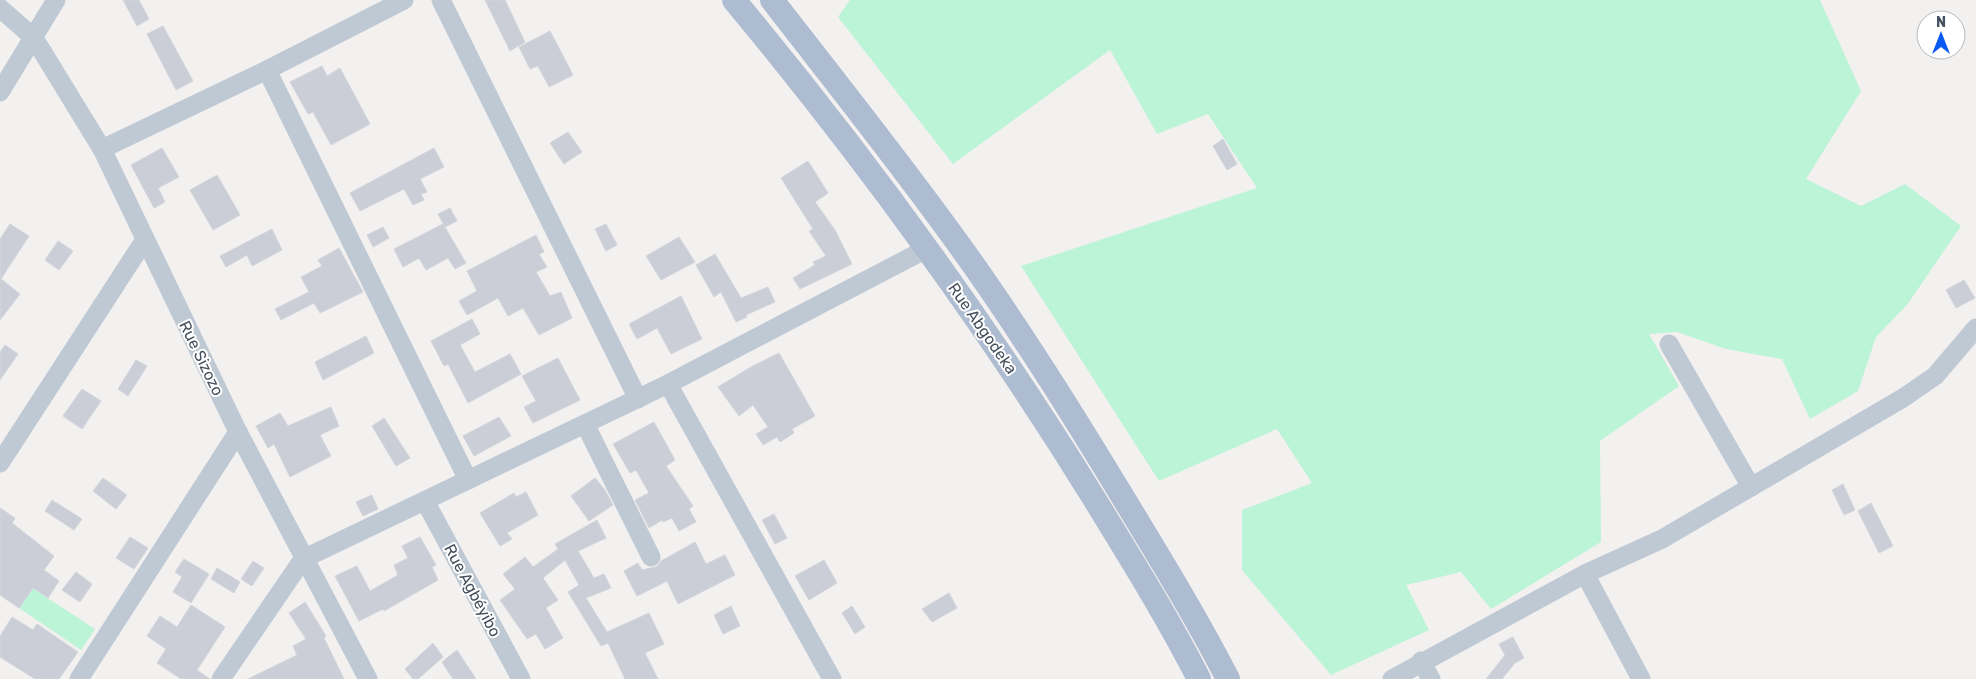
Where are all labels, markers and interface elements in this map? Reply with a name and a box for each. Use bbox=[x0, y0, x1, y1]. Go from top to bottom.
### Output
north arrow bbox=[1916, 10, 1966, 60]
text: N bbox=[1936, 14, 1946, 31]
street label: Rue Abgodeka bbox=[944, 279, 1021, 378]
street label: Rue Sizozo bbox=[175, 318, 228, 399]
street label: Rue Agbéyibo bbox=[440, 541, 505, 640]

